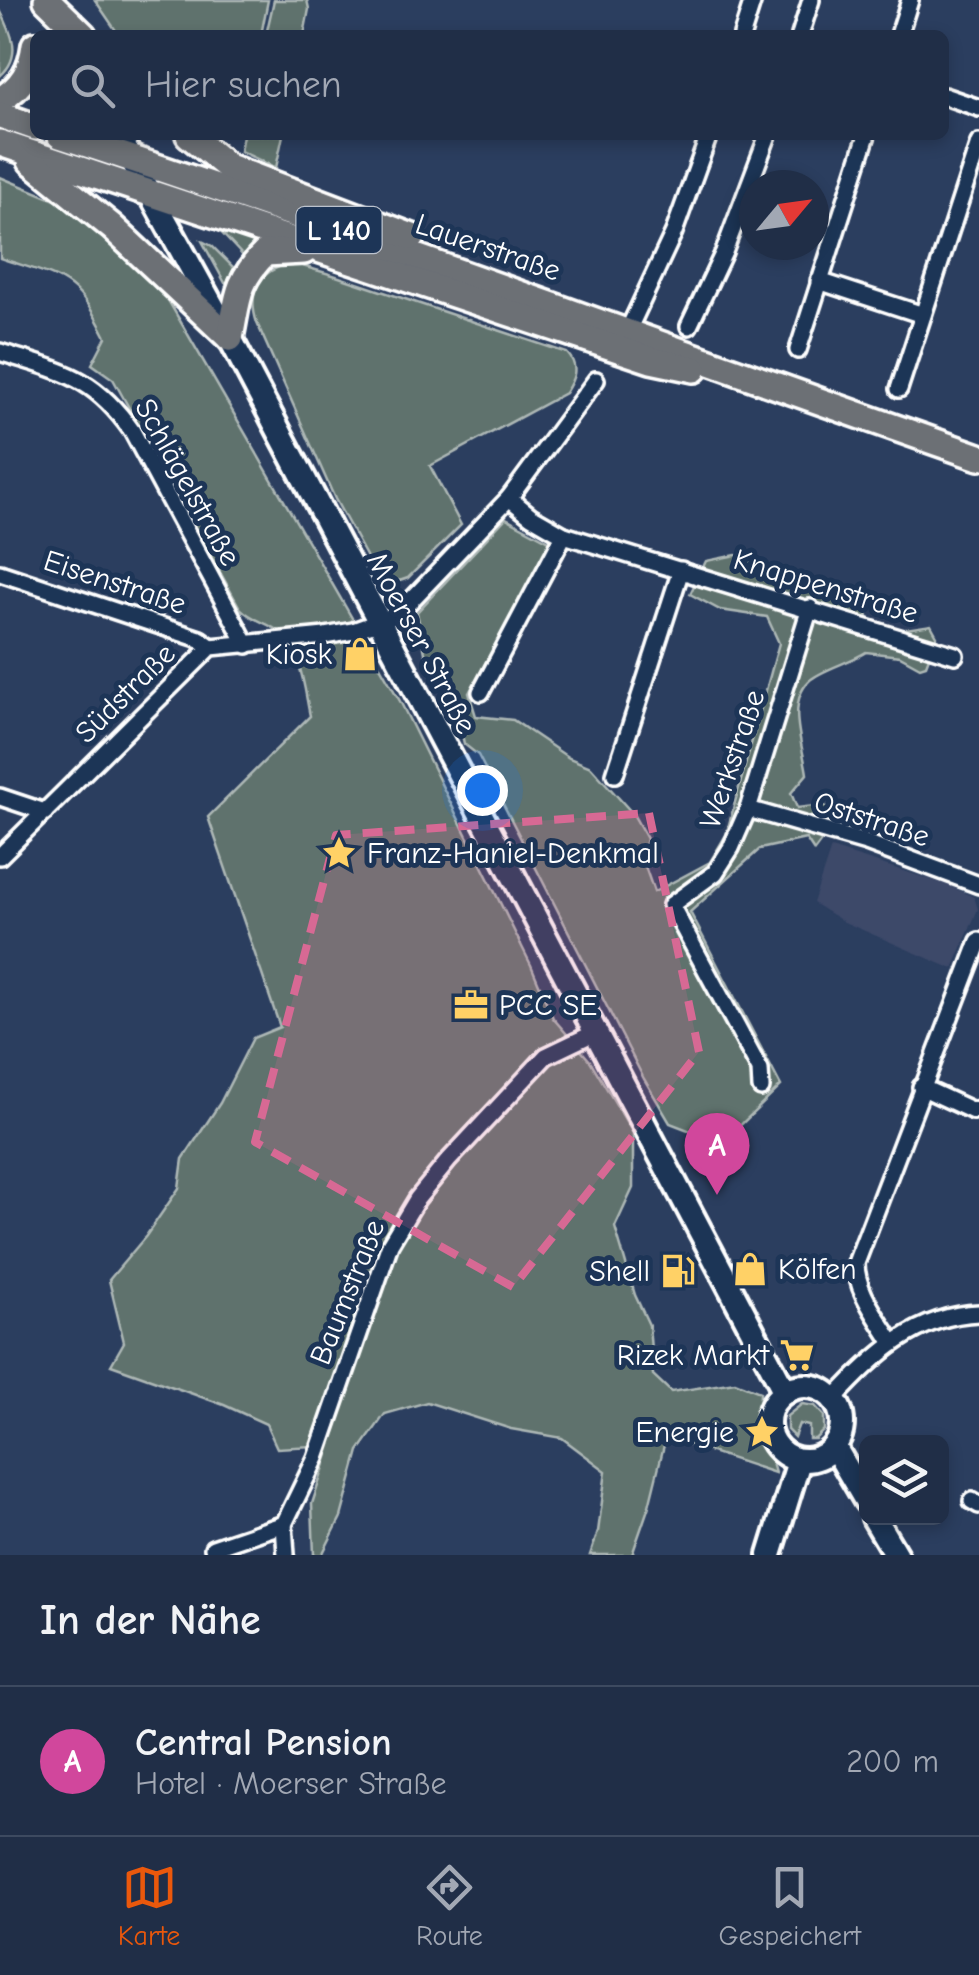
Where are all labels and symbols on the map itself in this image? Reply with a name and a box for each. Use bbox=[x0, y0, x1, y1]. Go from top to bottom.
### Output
north arrow bbox=[739, 170, 829, 260]
street label: Lauerstraße bbox=[411, 206, 565, 289]
road number: L 140 bbox=[296, 207, 382, 253]
street label: Schlägelstraße bbox=[127, 393, 248, 572]
street label: Knappenstraße bbox=[729, 542, 922, 631]
street label: Eisenstraße bbox=[39, 543, 190, 622]
street label: Moerser Straße bbox=[359, 547, 484, 740]
shop icon: Kiosk bbox=[341, 635, 379, 673]
street label: Südstraße bbox=[68, 636, 182, 750]
place label: Kiosk bbox=[266, 637, 332, 672]
street label: Werkstraße bbox=[692, 685, 772, 833]
your location bbox=[457, 765, 508, 816]
street label: Oststraße bbox=[810, 784, 934, 855]
place icon: Franz-Haniel-Denkmal bbox=[320, 834, 358, 872]
place label: Franz-Haniel-Denkmal bbox=[367, 836, 659, 871]
office icon: PCC SE bbox=[452, 986, 490, 1024]
place label: PCC SE bbox=[499, 988, 597, 1023]
pin: A bbox=[684, 1112, 750, 1195]
street label: Baumstraße bbox=[303, 1215, 392, 1370]
shop icon: Kölfen bbox=[731, 1250, 769, 1288]
fuel station icon: Shell bbox=[659, 1252, 697, 1290]
place label: Kölfen bbox=[778, 1252, 857, 1287]
place label: Shell bbox=[589, 1254, 650, 1289]
supermarket icon: Rizek Markt bbox=[778, 1336, 816, 1374]
place label: Rizek Markt bbox=[617, 1338, 770, 1373]
place icon: Energie bbox=[743, 1413, 781, 1451]
place label: Energie bbox=[636, 1415, 734, 1450]

